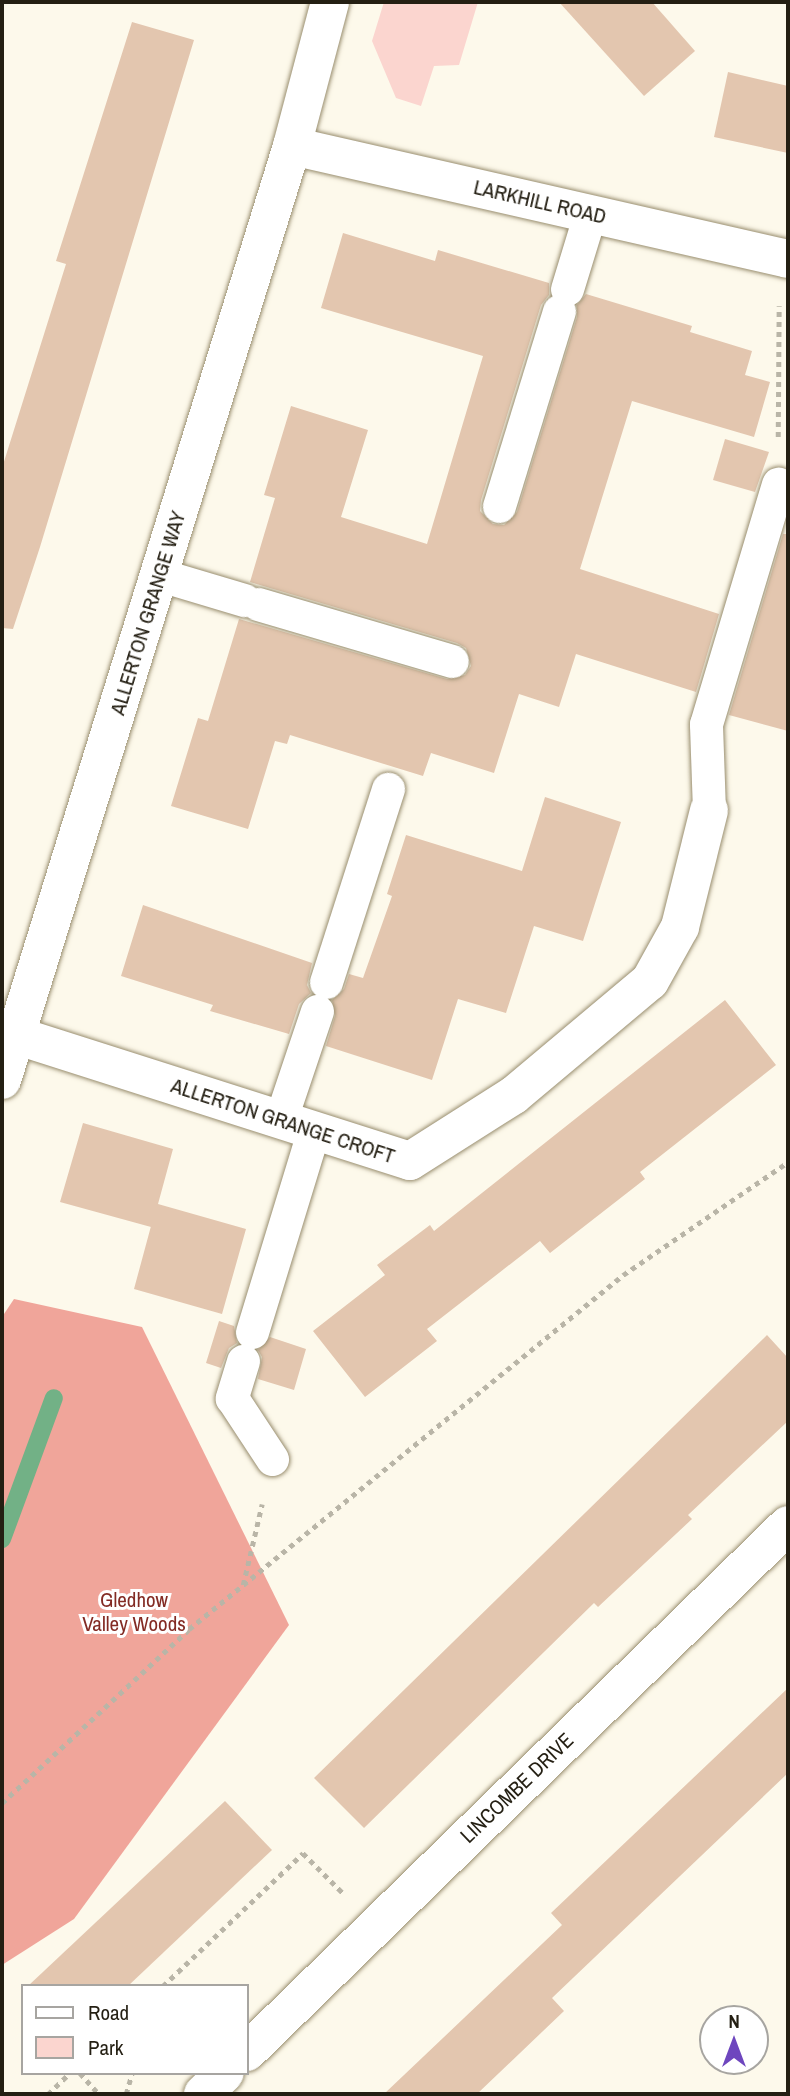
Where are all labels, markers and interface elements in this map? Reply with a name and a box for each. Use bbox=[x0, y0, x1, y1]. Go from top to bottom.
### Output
street label: LARKHILL ROAD bbox=[471, 174, 609, 230]
street label: ALLERTON GRANGE WAY bbox=[105, 508, 191, 718]
street label: ALLERTON GRANGE CROFT bbox=[168, 1073, 398, 1169]
park label: Gledhow Valley Woods bbox=[82, 1587, 186, 1637]
street label: LINCOMBE DRIVE bbox=[455, 1728, 579, 1848]
legend bbox=[21, 1984, 248, 2075]
text: Road bbox=[88, 1998, 129, 2027]
north arrow bbox=[699, 2005, 769, 2075]
text: N bbox=[728, 2008, 740, 2034]
text: Park bbox=[88, 2033, 123, 2062]

